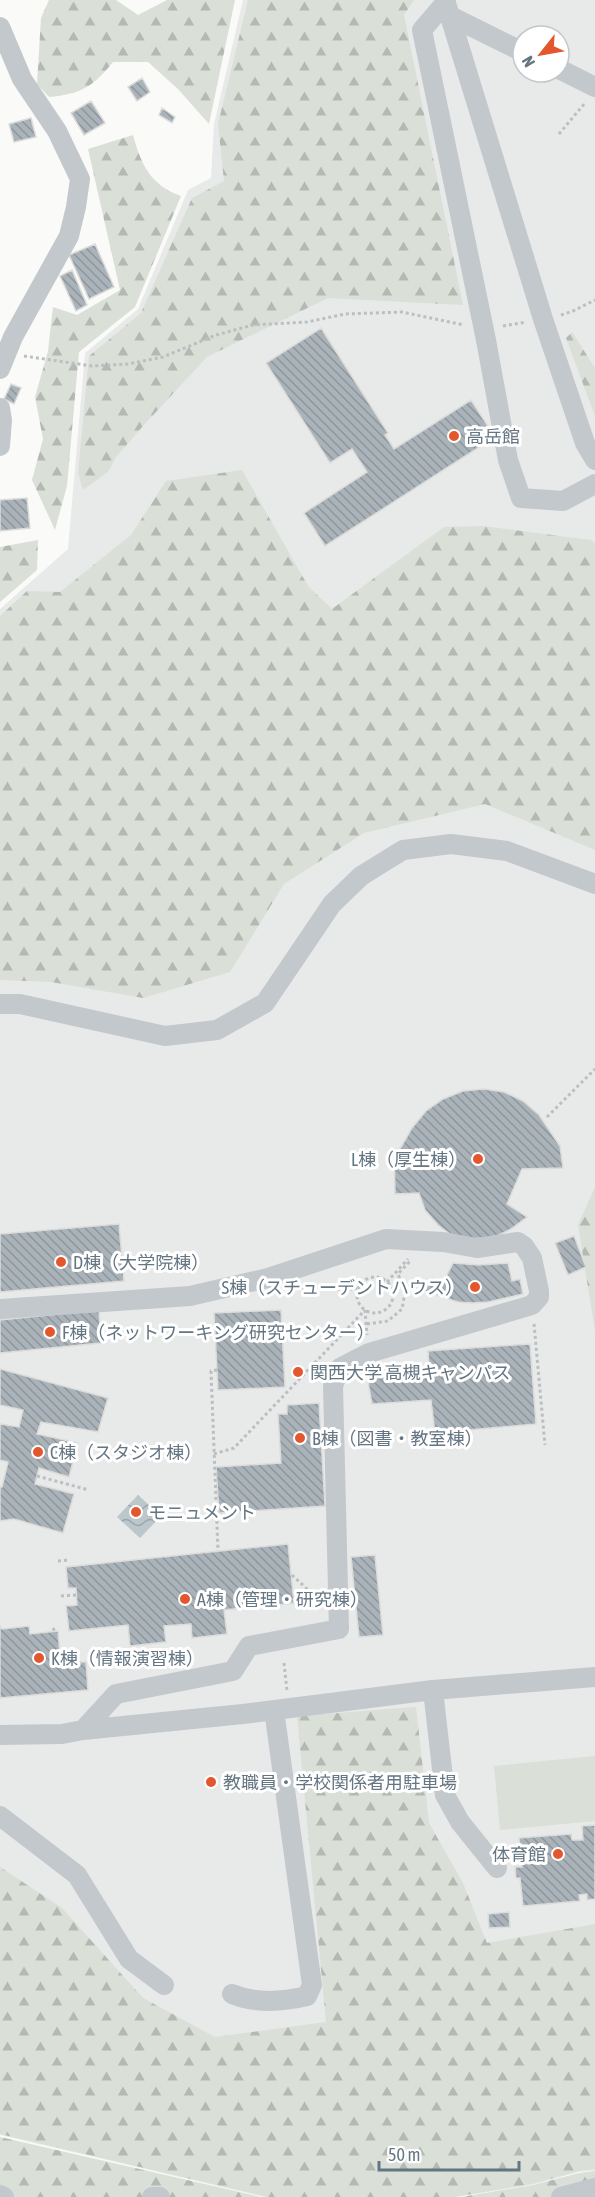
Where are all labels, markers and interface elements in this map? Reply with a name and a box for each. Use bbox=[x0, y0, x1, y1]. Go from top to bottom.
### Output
north arrow bbox=[511, 24, 571, 84]
text: N bbox=[518, 53, 538, 70]
place label: 高岳館 bbox=[466, 426, 520, 447]
marker: 高岳館 bbox=[447, 429, 461, 443]
place label: L棟（厚生棟） bbox=[351, 1149, 466, 1170]
marker: L棟（厚生棟） bbox=[471, 1152, 485, 1166]
place label: D棟（大学院棟） bbox=[73, 1252, 209, 1273]
marker: D棟（大学院棟） bbox=[54, 1255, 68, 1269]
place label: S棟（スチューデントハウス） bbox=[221, 1277, 463, 1298]
marker: S棟（スチューデントハウス） bbox=[468, 1280, 482, 1294]
place label: F棟（ネットワーキング研究センター） bbox=[62, 1322, 375, 1343]
marker: F棟（ネットワーキング研究センター） bbox=[43, 1325, 57, 1339]
place label: 関西大学 高槻キャンパス bbox=[310, 1362, 510, 1383]
marker: 関西大学 高槻キャンパス bbox=[291, 1365, 305, 1379]
place label: B棟（図書・教室棟） bbox=[312, 1428, 483, 1449]
marker: B棟（図書・教室棟） bbox=[293, 1431, 307, 1445]
place label: C棟（スタジオ棟） bbox=[50, 1442, 202, 1463]
marker: C棟（スタジオ棟） bbox=[31, 1445, 45, 1459]
place label: モニュメント bbox=[148, 1502, 256, 1523]
marker: モニュメント bbox=[129, 1505, 143, 1519]
place label: A棟（管理・研究棟） bbox=[197, 1589, 368, 1610]
marker: A棟（管理・研究棟） bbox=[178, 1592, 192, 1606]
place label: K棟（情報演習棟） bbox=[51, 1648, 204, 1669]
marker: K棟（情報演習棟） bbox=[32, 1651, 46, 1665]
place label: 教職員・学校関係者用駐車場 bbox=[223, 1772, 457, 1793]
marker: 教職員・学校関係者用駐車場 bbox=[204, 1775, 218, 1789]
place label: 体育館 bbox=[492, 1844, 546, 1865]
marker: 体育館 bbox=[551, 1847, 565, 1861]
scale bar bbox=[379, 2134, 518, 2172]
text: 50 m bbox=[388, 2144, 420, 2165]

